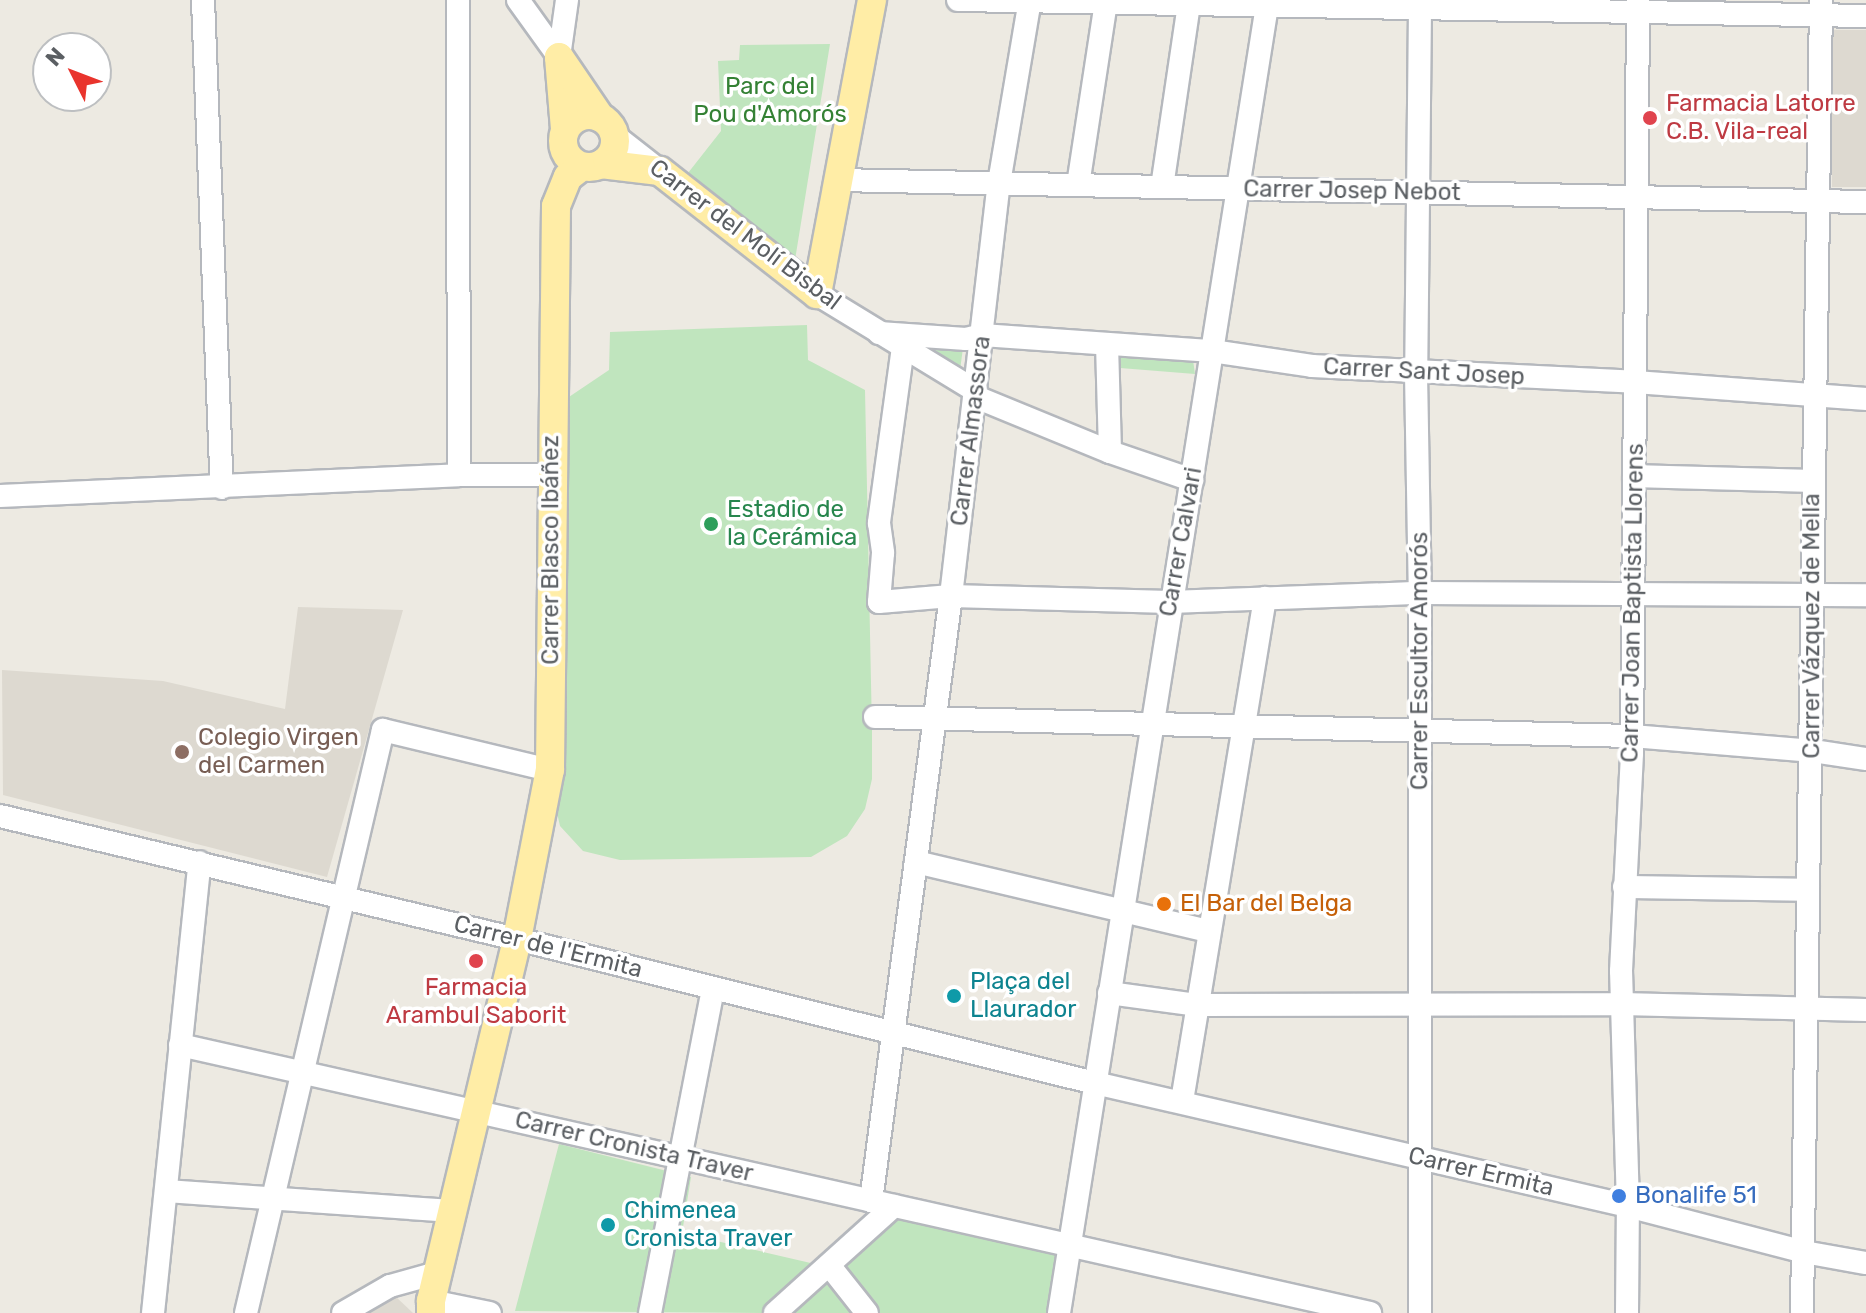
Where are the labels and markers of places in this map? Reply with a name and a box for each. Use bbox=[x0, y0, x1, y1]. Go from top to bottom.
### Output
place label: Farmacia Latorre C.B. Vila-real bbox=[1666, 90, 1856, 146]
marker: Farmacia Latorre C.B. Vila-real bbox=[1641, 109, 1659, 127]
place label: Estadio de la Cerámica bbox=[727, 496, 857, 552]
marker: Estadio de la Cerámica bbox=[702, 515, 720, 533]
place label: Colegio Virgen del Carmen bbox=[198, 724, 359, 780]
marker: Colegio Virgen del Carmen bbox=[173, 743, 191, 761]
place label: El Bar del Belga bbox=[1180, 890, 1353, 918]
marker: El Bar del Belga bbox=[1155, 895, 1173, 913]
marker: Farmacia Arambul Saborit bbox=[467, 952, 485, 970]
place label: Plaça del Llaurador bbox=[970, 968, 1076, 1024]
place label: Farmacia Arambul Saborit bbox=[386, 974, 566, 1030]
marker: Plaça del Llaurador bbox=[945, 987, 963, 1005]
place label: Bonalife 51 bbox=[1635, 1182, 1757, 1210]
marker: Bonalife 51 bbox=[1610, 1187, 1628, 1205]
place label: Chimenea Cronista Traver bbox=[624, 1197, 793, 1253]
marker: Chimenea Cronista Traver bbox=[599, 1216, 617, 1234]

